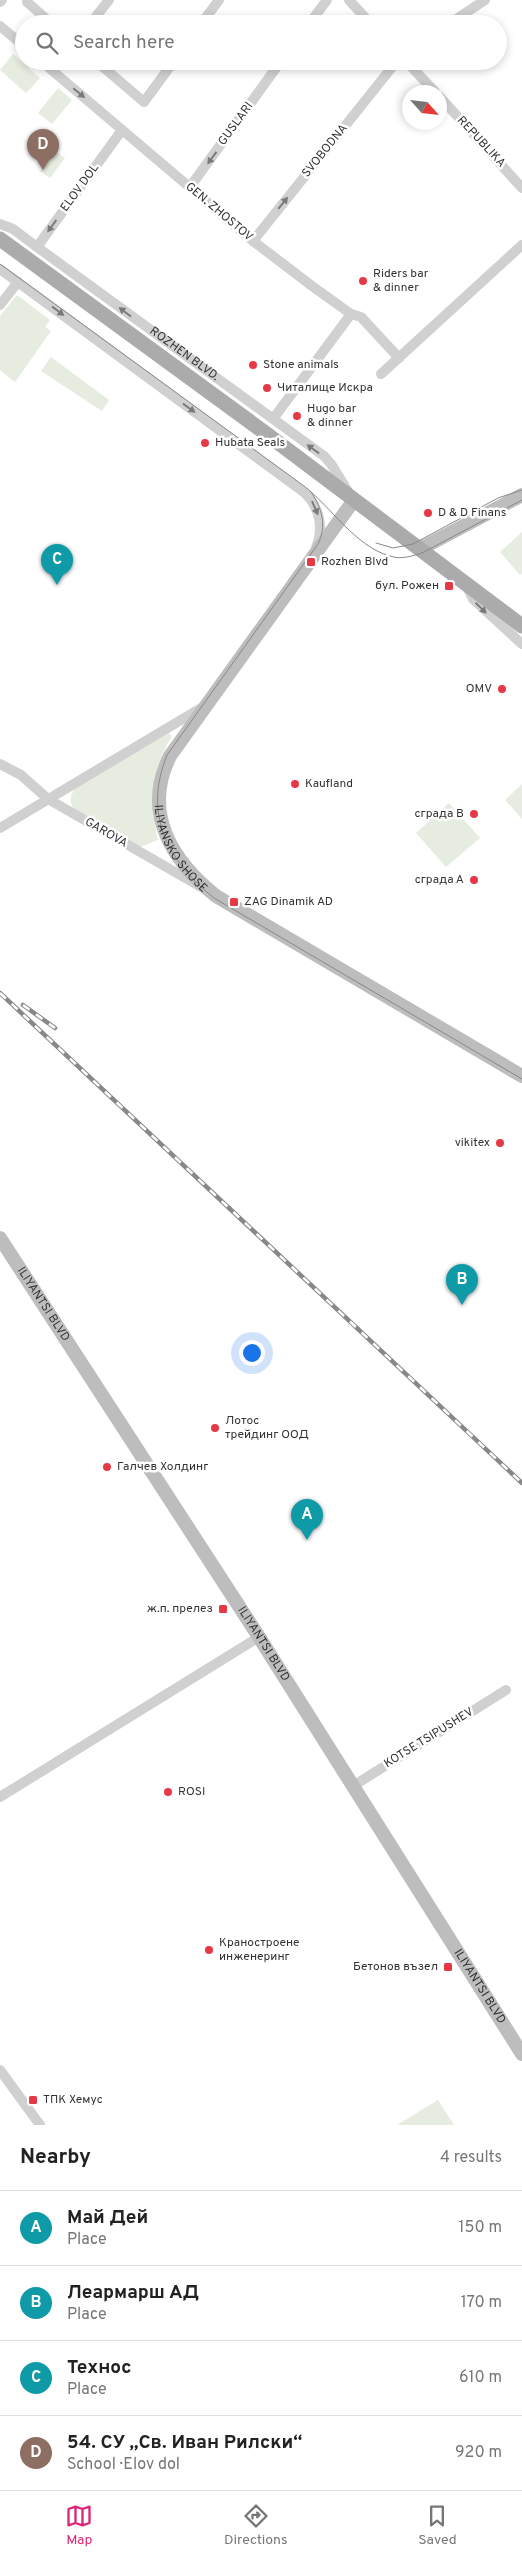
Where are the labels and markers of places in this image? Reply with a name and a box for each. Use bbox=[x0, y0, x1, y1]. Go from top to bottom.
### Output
pin: D bbox=[27, 129, 59, 170]
place label: Riders bar & dinner bbox=[373, 266, 429, 296]
marker: Riders bar & dinner bbox=[357, 275, 369, 287]
place label: Stone animals bbox=[263, 357, 339, 373]
marker: Stone animals bbox=[247, 359, 259, 371]
place label: Читалище Искра bbox=[277, 380, 373, 396]
marker: Читалище Искра bbox=[261, 382, 273, 394]
place label: Hugo bar & dinner bbox=[307, 401, 357, 431]
marker: Hugo bar & dinner bbox=[291, 410, 303, 422]
place label: Hubata Seals bbox=[215, 435, 285, 451]
marker: Hubata Seals bbox=[199, 437, 211, 449]
place label: D & D Finans bbox=[438, 505, 506, 521]
marker: D & D Finans bbox=[422, 507, 434, 519]
pin: C bbox=[41, 544, 73, 585]
place label: Rozhen Blvd bbox=[321, 554, 388, 570]
marker: Rozhen Blvd bbox=[305, 556, 317, 568]
place label: бул. Рожен bbox=[375, 578, 439, 594]
marker: бул. Рожен bbox=[443, 580, 455, 592]
place label: OMV bbox=[466, 681, 492, 697]
marker: OMV bbox=[496, 683, 508, 695]
place label: Kaufland bbox=[305, 776, 353, 792]
marker: Kaufland bbox=[289, 778, 301, 790]
place label: сграда В bbox=[414, 806, 464, 822]
marker: сграда В bbox=[468, 808, 480, 820]
place label: сграда А bbox=[415, 872, 464, 888]
marker: сграда А bbox=[468, 874, 480, 886]
place label: ZAG Dinamik AD bbox=[244, 894, 333, 910]
marker: ZAG Dinamik AD bbox=[228, 896, 240, 908]
place label: vikitex bbox=[455, 1135, 490, 1151]
marker: vikitex bbox=[494, 1137, 506, 1149]
pin: B bbox=[446, 1264, 478, 1305]
place label: Лотос трейдинг ООД bbox=[225, 1413, 309, 1443]
marker: Лотос трейдинг ООД bbox=[209, 1422, 221, 1434]
place label: Галчев Холдинг bbox=[117, 1459, 208, 1475]
marker: Галчев Холдинг bbox=[101, 1461, 113, 1473]
pin: A bbox=[291, 1499, 323, 1540]
place label: ж.п. прелез bbox=[147, 1601, 213, 1617]
marker: ж.п. прелез bbox=[217, 1603, 229, 1615]
place label: ROSI bbox=[178, 1784, 205, 1800]
marker: ROSI bbox=[162, 1786, 174, 1798]
place label: Краностроене инженеринг bbox=[219, 1935, 300, 1965]
marker: Краностроене инженеринг bbox=[203, 1944, 215, 1956]
place label: Бетонов възел bbox=[353, 1959, 438, 1975]
marker: Бетонов възел bbox=[442, 1961, 454, 1973]
place label: ТПК Хемус bbox=[43, 2092, 103, 2108]
marker: ТПК Хемус bbox=[27, 2094, 39, 2106]

